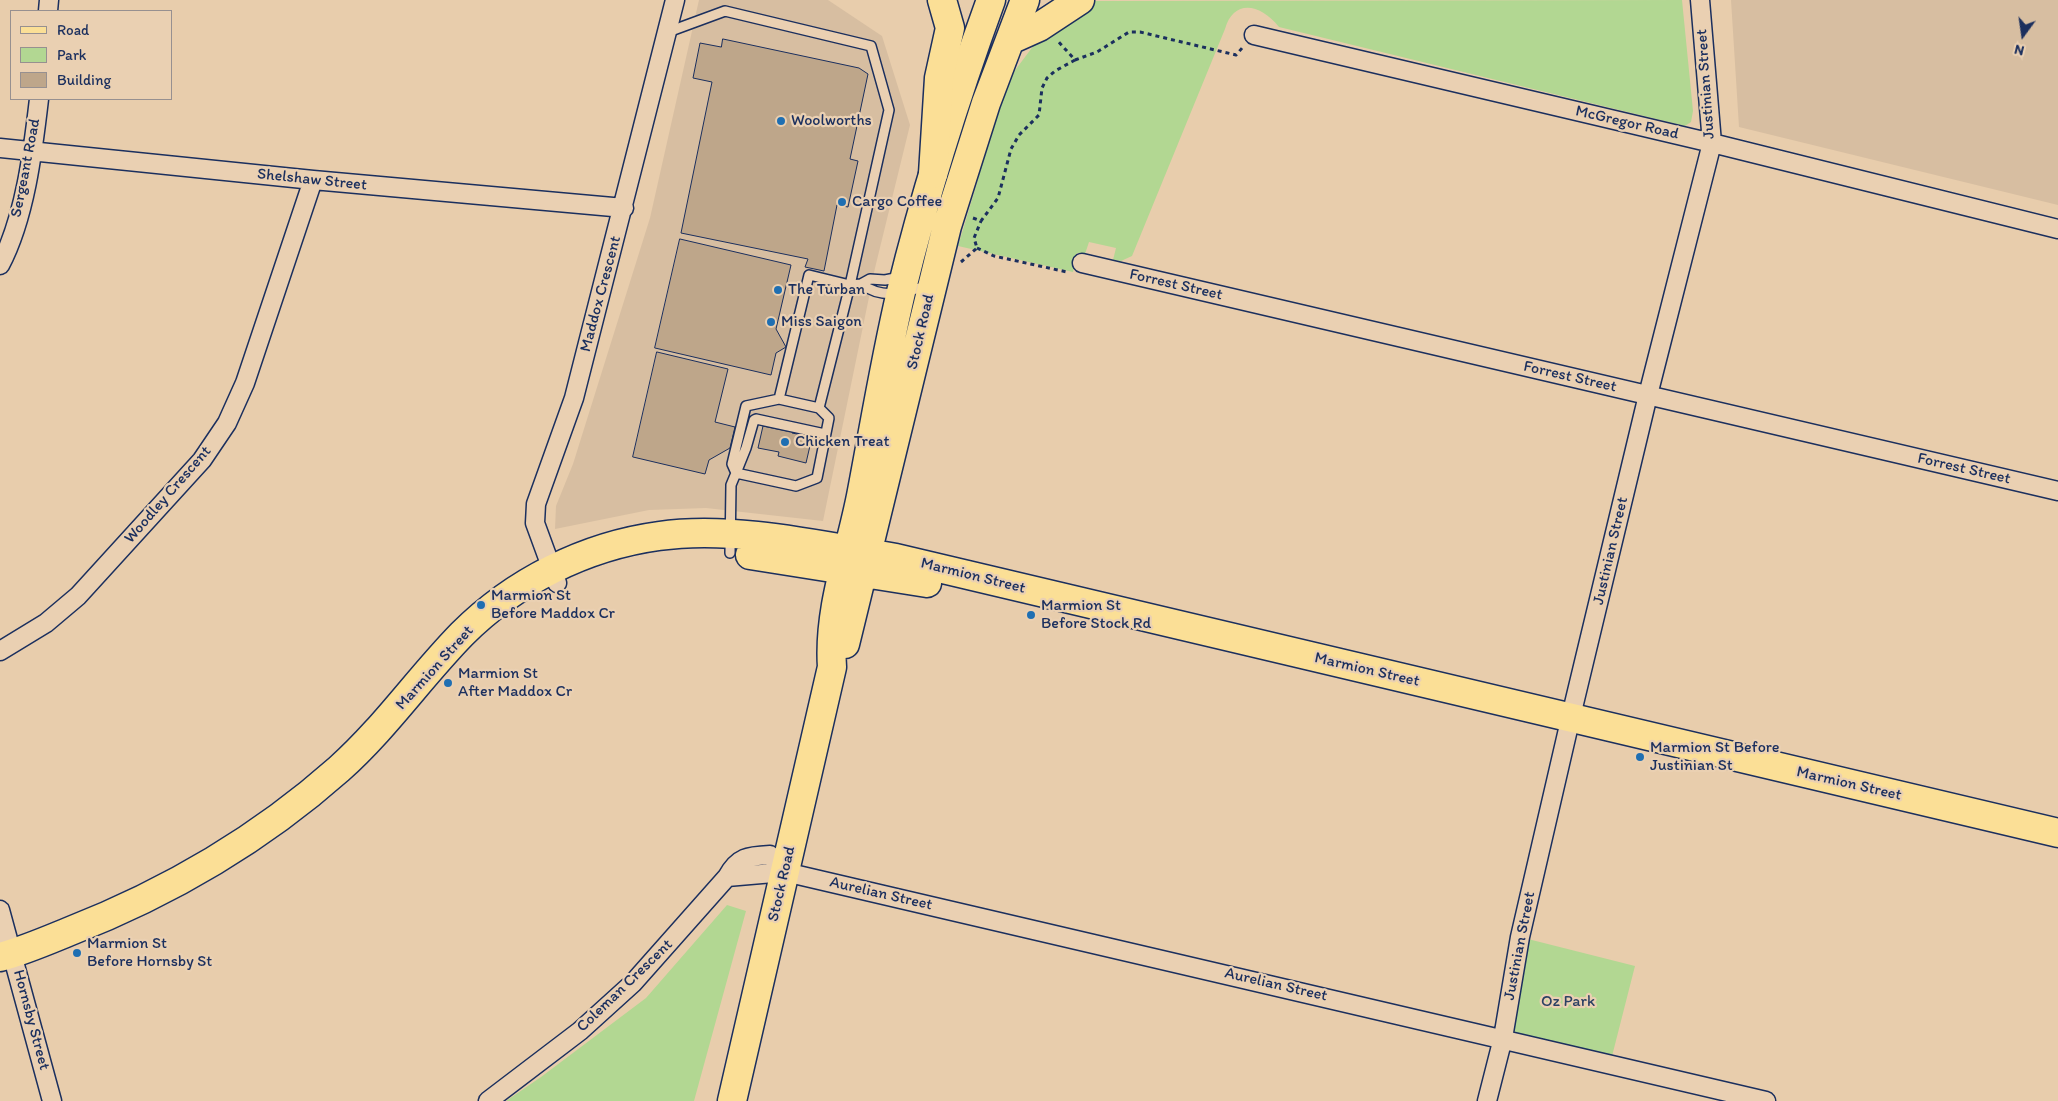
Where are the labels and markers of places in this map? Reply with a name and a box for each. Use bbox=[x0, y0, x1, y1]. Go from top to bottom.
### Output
place label: Woolworths bbox=[791, 111, 872, 131]
marker: Woolworths bbox=[775, 115, 787, 127]
place label: Cargo Coffee bbox=[852, 192, 942, 212]
marker: Cargo Coffee bbox=[836, 196, 848, 208]
place label: The Turban bbox=[788, 280, 865, 300]
marker: The Turban bbox=[772, 284, 784, 296]
place label: Miss Saigon bbox=[781, 312, 862, 332]
marker: Miss Saigon bbox=[765, 316, 777, 328]
place label: Chicken Treat bbox=[795, 432, 889, 452]
marker: Chicken Treat bbox=[779, 436, 791, 448]
place label: Marmion St Before Maddox Cr bbox=[491, 586, 615, 624]
place label: Marmion St Before Stock Rd bbox=[1041, 596, 1151, 634]
marker: Marmion St Before Maddox Cr bbox=[475, 599, 487, 611]
marker: Marmion St Before Stock Rd bbox=[1025, 609, 1037, 621]
place label: Marmion St After Maddox Cr bbox=[458, 664, 572, 702]
marker: Marmion St After Maddox Cr bbox=[442, 677, 454, 689]
place label: Marmion St Before Justinian St bbox=[1650, 738, 1780, 776]
marker: Marmion St Before Justinian St bbox=[1634, 751, 1646, 763]
place label: Marmion St Before Hornsby St bbox=[87, 934, 212, 972]
marker: Marmion St Before Hornsby St bbox=[71, 947, 83, 959]

